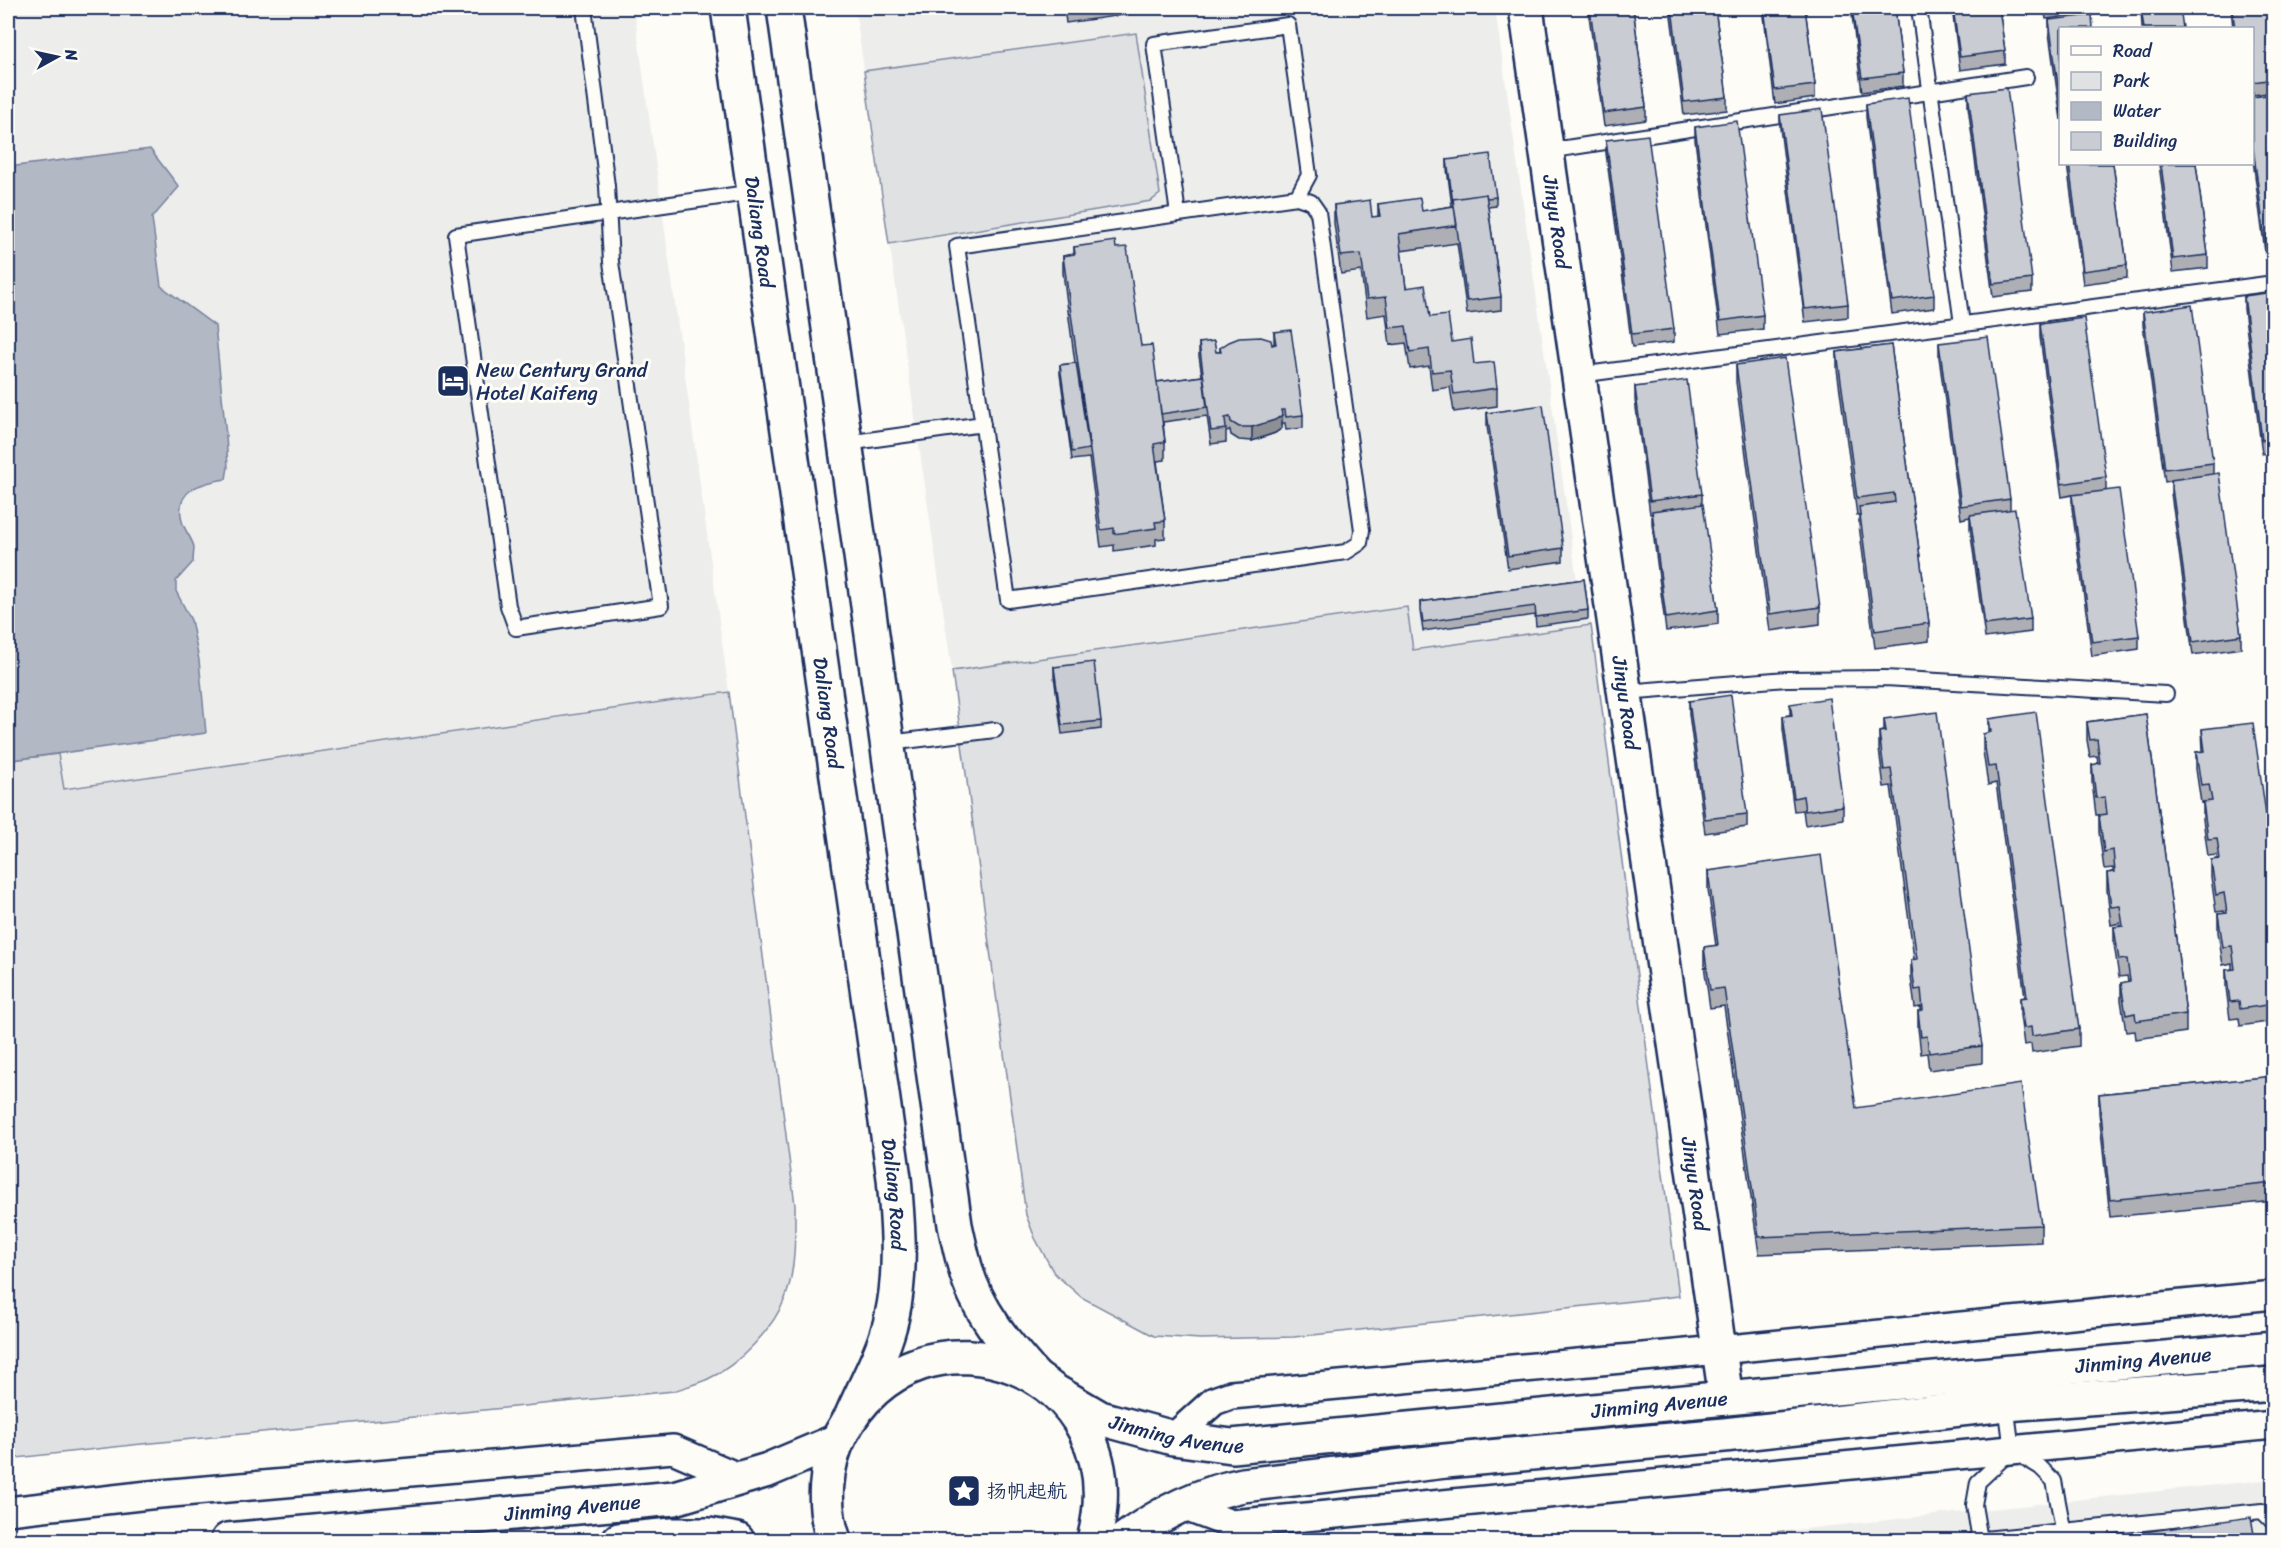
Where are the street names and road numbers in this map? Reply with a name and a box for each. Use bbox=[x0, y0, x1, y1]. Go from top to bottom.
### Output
street label: Jinyu Road bbox=[1533, 171, 1581, 273]
street label: Daliang Road bbox=[735, 174, 785, 291]
street label: Jinyu Road bbox=[1602, 653, 1650, 754]
street label: Daliang Road bbox=[803, 655, 853, 772]
street label: Jinyu Road bbox=[1671, 1134, 1719, 1235]
street label: Daliang Road bbox=[871, 1136, 916, 1252]
street label: Jinming Avenue bbox=[2073, 1336, 2213, 1384]
street label: Jinming Avenue bbox=[1589, 1380, 1729, 1429]
street label: Jinming Avenue bbox=[1104, 1404, 1245, 1464]
street label: Jinming Avenue bbox=[502, 1484, 642, 1531]

